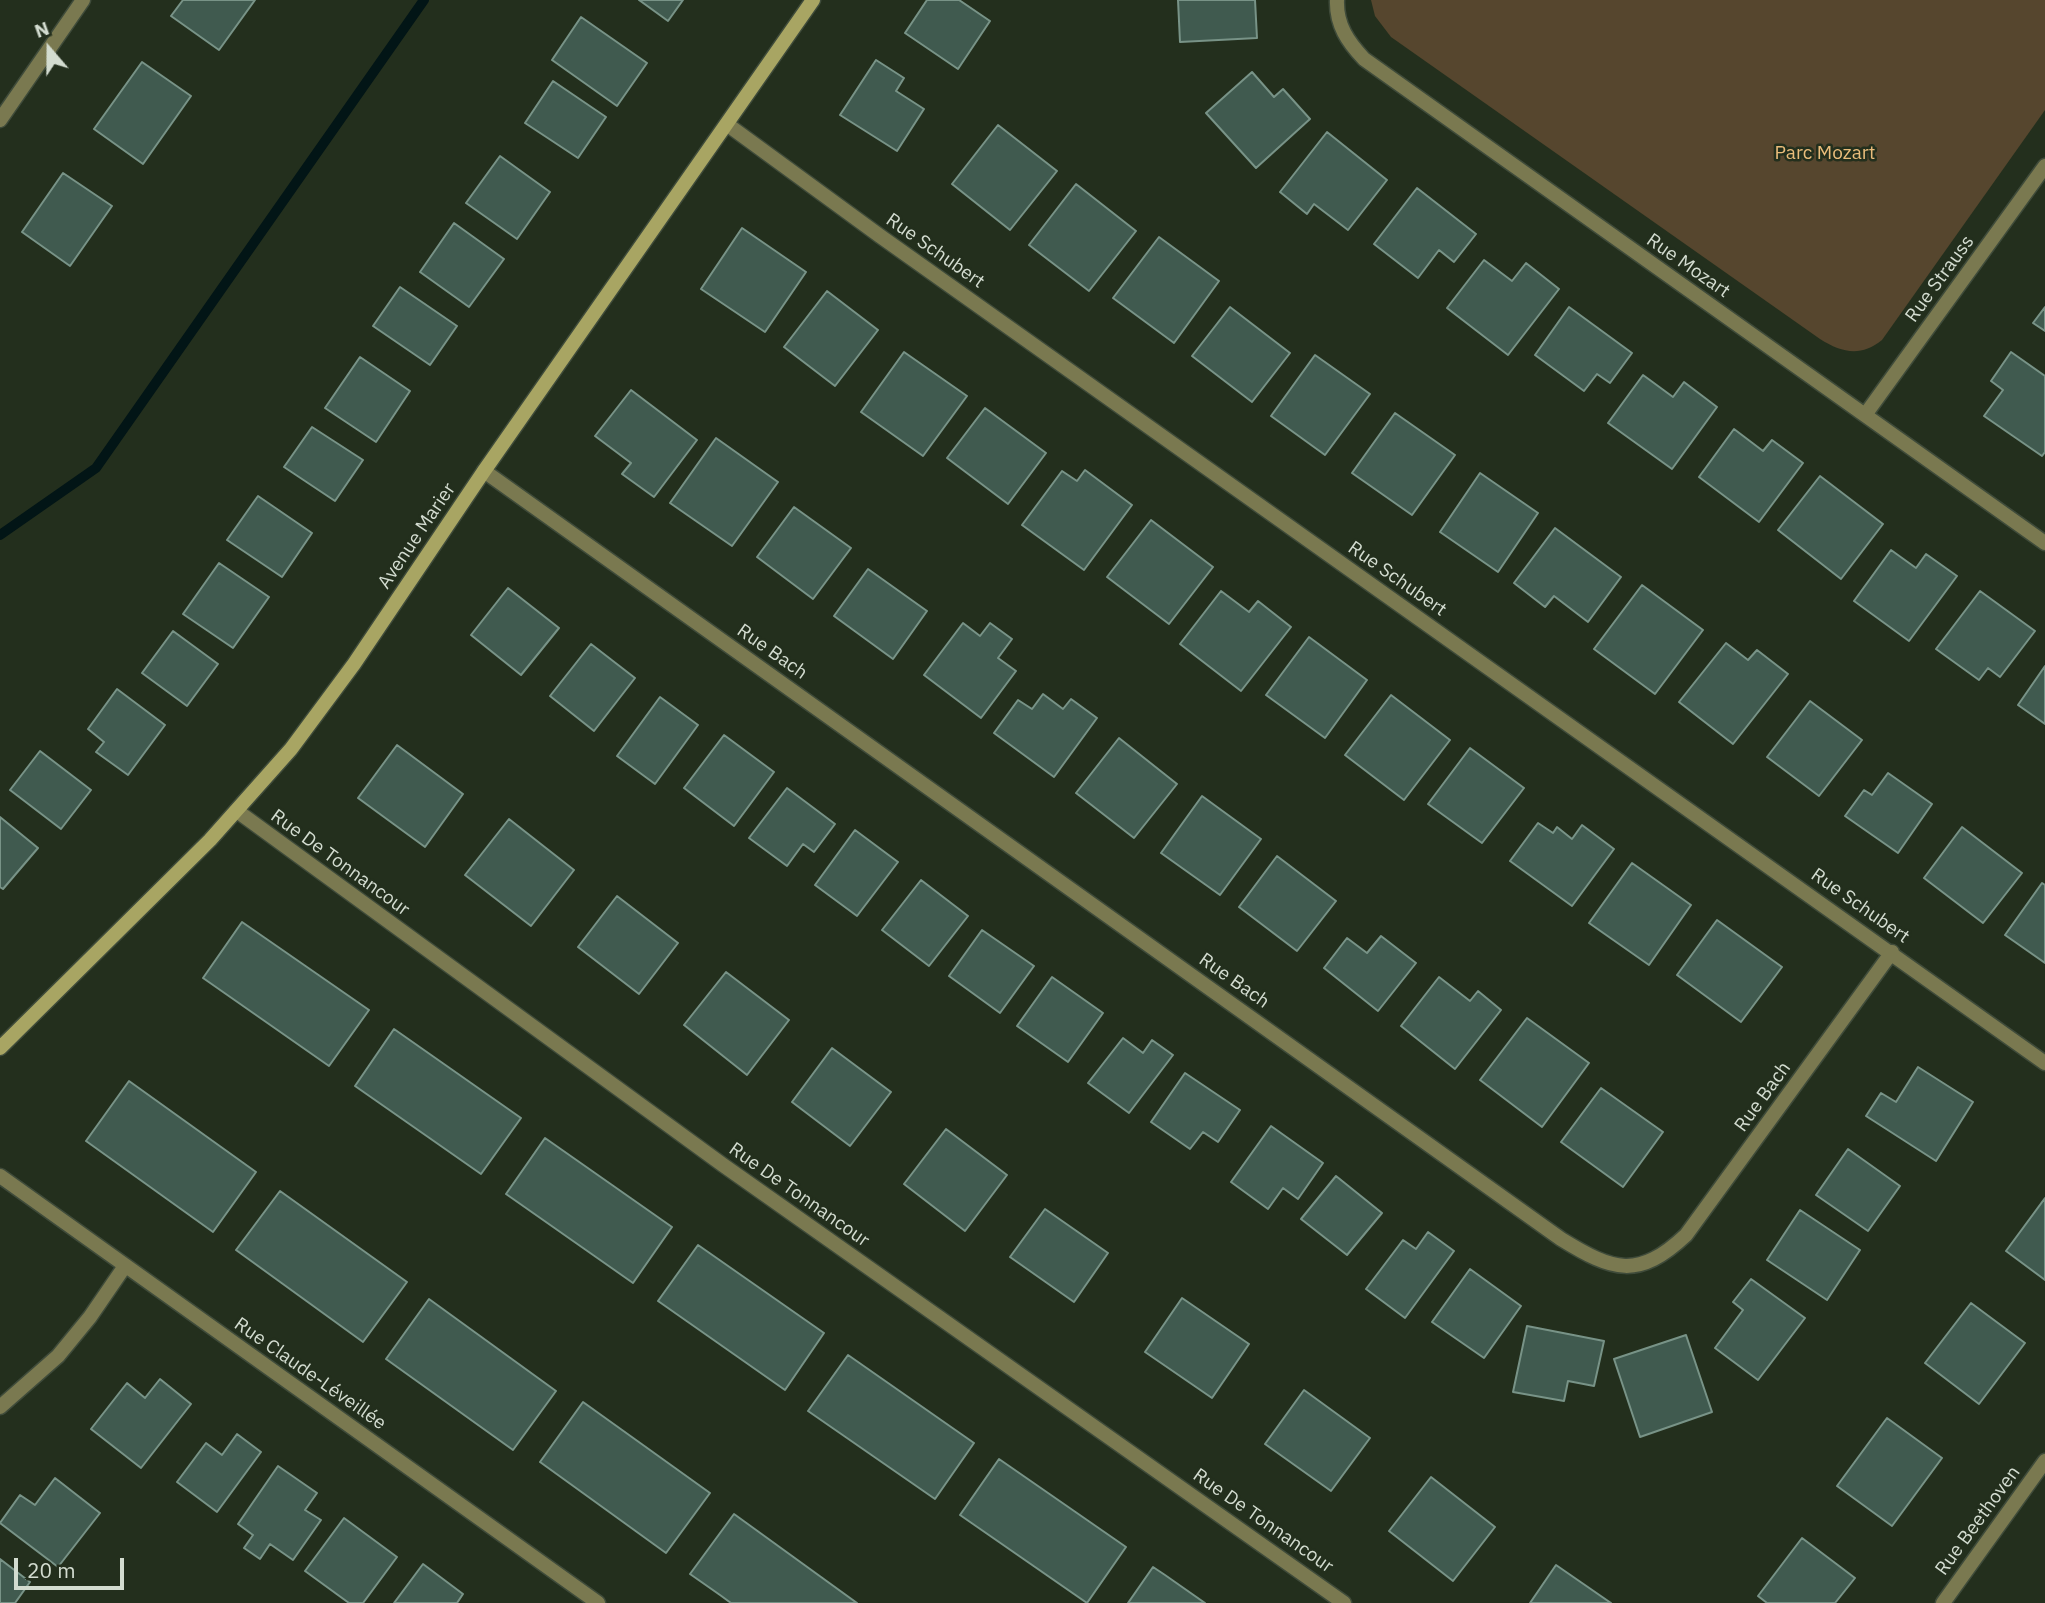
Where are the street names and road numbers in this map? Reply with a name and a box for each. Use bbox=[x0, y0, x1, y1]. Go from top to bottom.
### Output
street label: Rue Schubert bbox=[881, 209, 989, 293]
street label: Rue Mozart bbox=[1642, 229, 1734, 303]
street label: Rue Strauss bbox=[1901, 231, 1979, 327]
street label: Avenue Marier bbox=[373, 479, 461, 593]
street label: Rue Schubert bbox=[1343, 537, 1451, 621]
street label: Rue Bach bbox=[732, 619, 812, 685]
street label: Rue De Tonnancour bbox=[266, 805, 414, 921]
street label: Rue Schubert bbox=[1806, 864, 1914, 948]
street label: Rue Bach bbox=[1194, 948, 1274, 1014]
street label: Rue Bach bbox=[1730, 1058, 1796, 1136]
street label: Rue De Tonnancour bbox=[724, 1138, 874, 1252]
street label: Rue Claude-Léveillée bbox=[230, 1313, 390, 1435]
street label: Rue Beethoven bbox=[1931, 1462, 2025, 1580]
street label: Rue De Tonnancour bbox=[1188, 1464, 1338, 1578]

